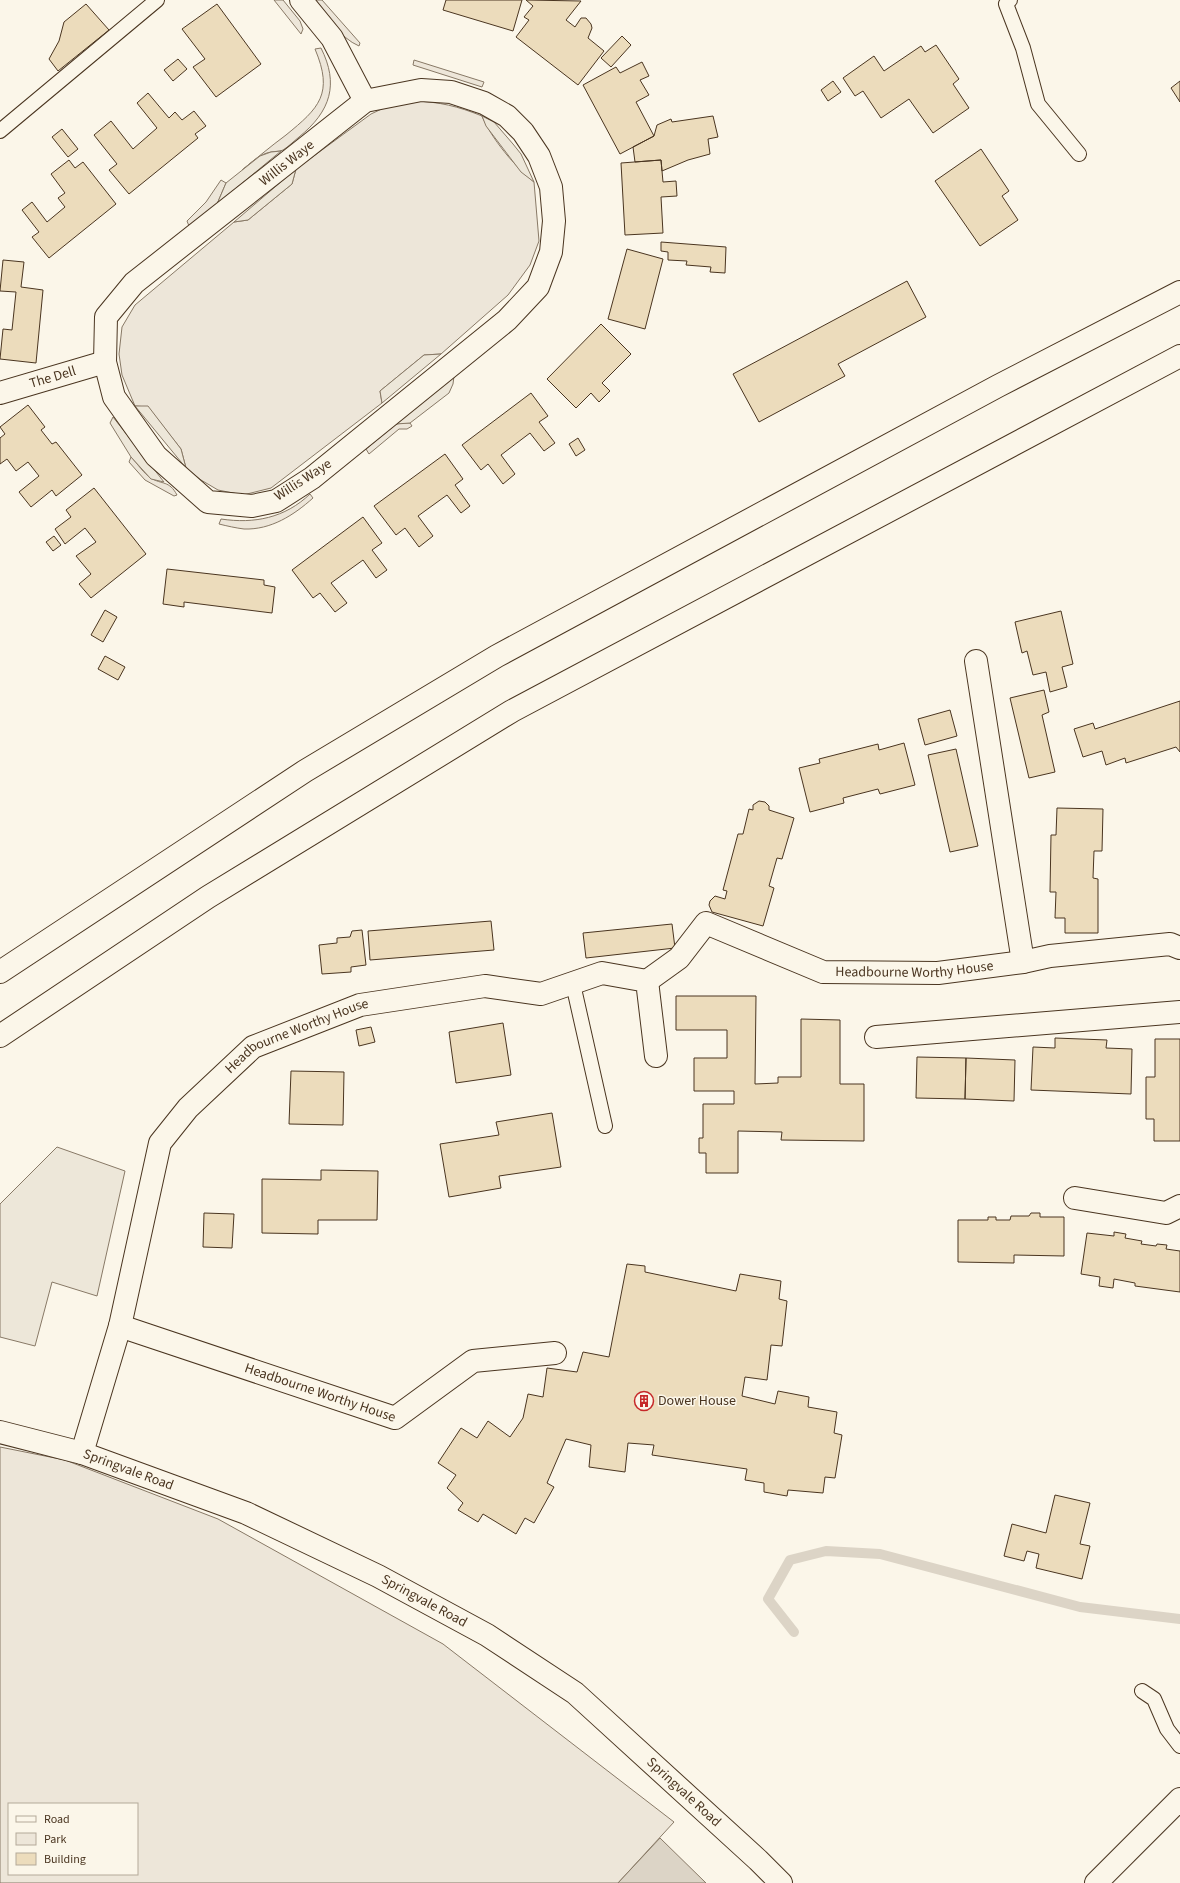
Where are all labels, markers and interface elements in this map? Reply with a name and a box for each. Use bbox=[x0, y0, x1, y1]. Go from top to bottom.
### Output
street label: Willis Waye bbox=[255, 135, 319, 191]
street label: The Dell bbox=[27, 361, 79, 394]
street label: Willis Waye bbox=[270, 454, 336, 506]
street label: Headbourne Worthy House bbox=[835, 956, 995, 983]
street label: Headbourne Worthy House bbox=[221, 994, 370, 1078]
street label: Headbourne Worthy House bbox=[242, 1358, 398, 1428]
building icon: Dower House bbox=[633, 1390, 655, 1412]
place label: Dower House bbox=[658, 1391, 736, 1411]
street label: Springvale Road bbox=[80, 1444, 176, 1496]
street label: Springvale Road bbox=[378, 1570, 471, 1632]
street label: Springvale Road bbox=[642, 1753, 726, 1832]
legend bbox=[8, 1803, 138, 1875]
text: Road bbox=[44, 1811, 70, 1828]
text: Park bbox=[44, 1831, 66, 1848]
text: Building bbox=[44, 1851, 86, 1868]

